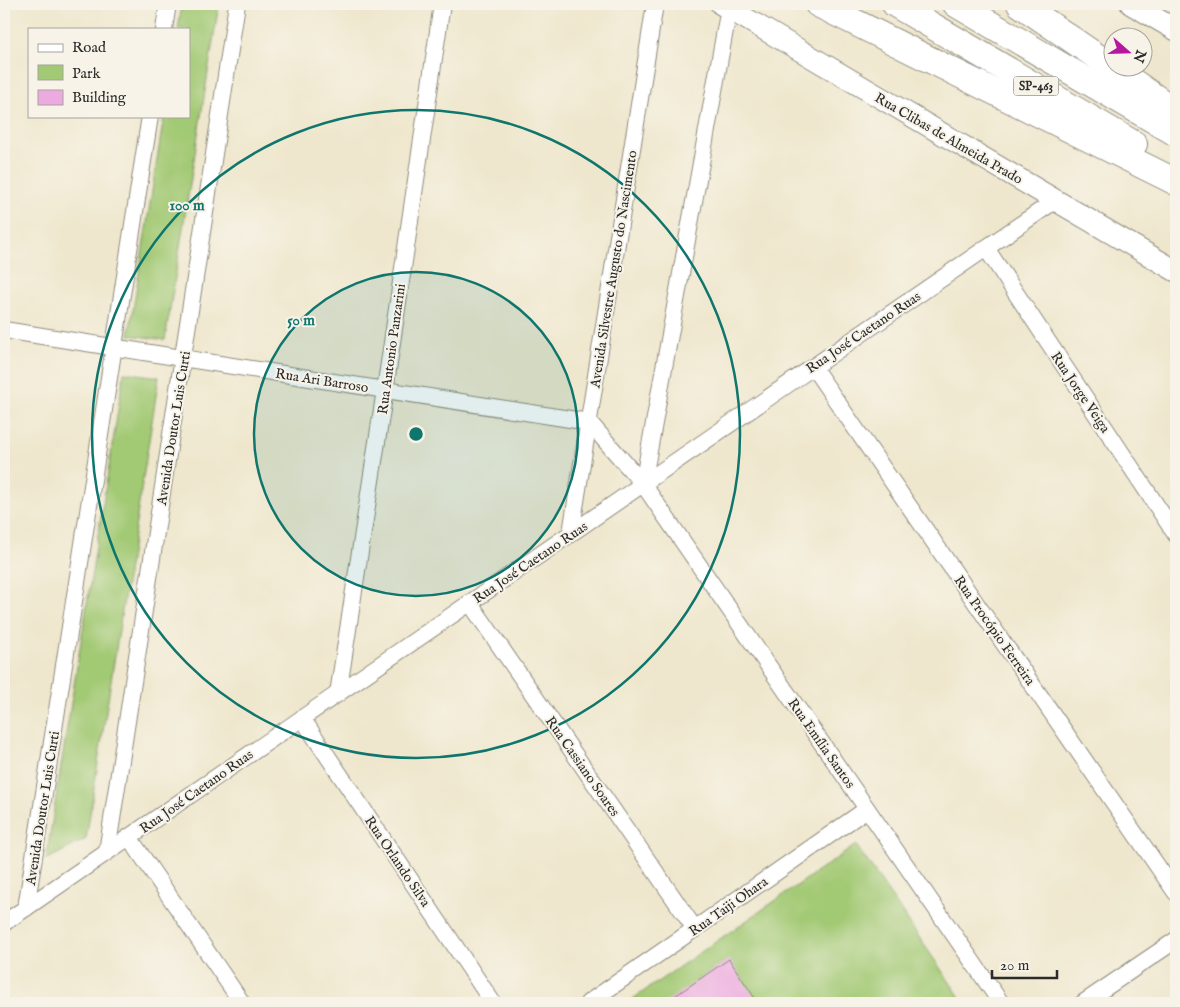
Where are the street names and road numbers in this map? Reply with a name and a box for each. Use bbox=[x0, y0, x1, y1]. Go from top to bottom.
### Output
road number: SP-463 bbox=[1014, 76, 1058, 95]
street label: Rua Clibas de Almeida Prado bbox=[871, 89, 1026, 189]
street label: Avenida Silvestre Augusto do Nascimento bbox=[586, 149, 642, 390]
street label: Rua Antonio Panzarini bbox=[374, 282, 410, 416]
street label: Rua José Caetano Ruas bbox=[803, 288, 924, 378]
street label: Rua Jorge Veiga bbox=[1046, 348, 1115, 437]
street label: Avenida Doutor Luis Curti bbox=[153, 350, 195, 507]
street label: Rua Ari Barroso bbox=[274, 365, 370, 397]
street label: Rua José Caetano Ruas bbox=[470, 518, 591, 608]
street label: Rua Procópio Ferreira bbox=[950, 572, 1039, 690]
street label: Rua Emília Santos bbox=[783, 695, 859, 792]
street label: Rua Cassiano Soares bbox=[541, 713, 623, 820]
street label: Avenida Doutor Luis Curti bbox=[22, 730, 64, 887]
street label: Rua José Caetano Ruas bbox=[136, 746, 257, 838]
street label: Rua Orlando Silva bbox=[360, 813, 435, 911]
street label: Rua Taiji Ohara bbox=[686, 872, 772, 941]

